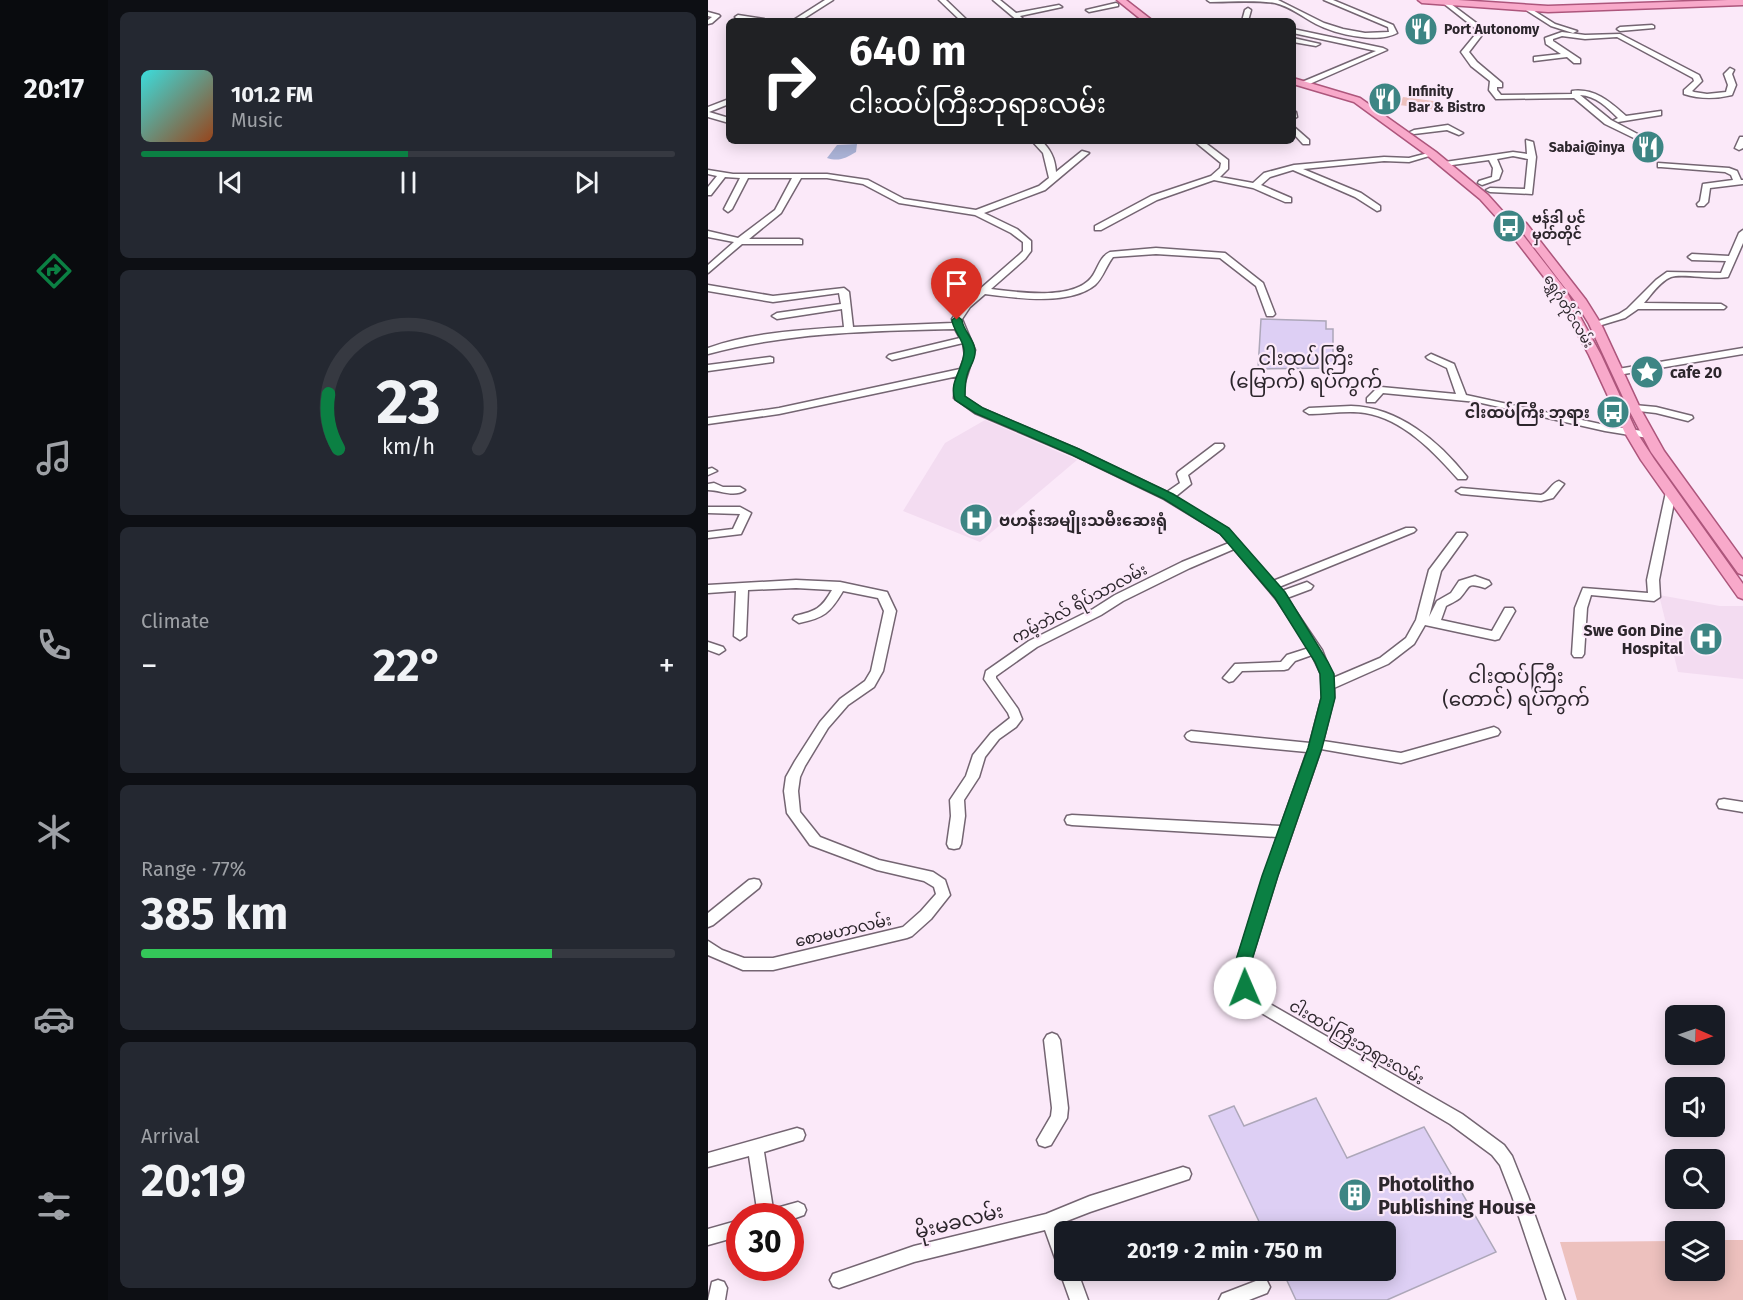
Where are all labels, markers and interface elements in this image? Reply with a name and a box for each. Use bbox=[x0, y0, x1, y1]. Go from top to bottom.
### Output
restaurant icon: Port Autonomy bbox=[1403, 11, 1439, 47]
place label: Port Autonomy bbox=[1444, 21, 1540, 38]
text: 640 m bbox=[849, 26, 966, 76]
icon: right bbox=[750, 42, 828, 120]
text: 20:17 bbox=[24, 73, 84, 105]
text: 101.2 FM bbox=[231, 81, 313, 108]
restaurant icon: Infinity Bar & Bistro bbox=[1367, 81, 1403, 117]
place label: Infinity Bar & Bistro bbox=[1408, 83, 1485, 116]
text: ငါးထပ်ကြီးဘုရားလမ်း bbox=[849, 88, 1106, 120]
text: Music bbox=[231, 108, 283, 132]
restaurant icon: Sabai@inya bbox=[1630, 129, 1666, 165]
place label: Sabai@inya bbox=[1549, 139, 1625, 156]
icon: previous bbox=[214, 166, 247, 199]
icon: pause bbox=[392, 166, 425, 199]
icon: next bbox=[570, 166, 603, 199]
bus stop icon: ဗန်ဒါ ပင် မှတ်တိုင် bbox=[1491, 208, 1527, 244]
place label: ဗန်ဒါ ပင် မှတ်တိုင် bbox=[1532, 208, 1586, 246]
icon: directions bbox=[33, 250, 75, 292]
pin bbox=[931, 258, 982, 320]
icon: arrive bbox=[940, 267, 973, 300]
street label: ရွှေဂုံတိုင်လမ်း bbox=[1537, 270, 1599, 353]
district label: ငါးထပ်ကြီး (မြောက်) ရပ်ကွက် bbox=[1230, 344, 1382, 397]
place icon: cafe 20 bbox=[1629, 354, 1665, 390]
place label: cafe 20 bbox=[1670, 363, 1722, 382]
text: 23 bbox=[376, 366, 440, 441]
bus stop icon: ငါးထပ်ကြီး ဘုရား bbox=[1595, 394, 1631, 430]
place label: ငါးထပ်ကြီး ဘုရား bbox=[1465, 401, 1590, 426]
text: km/h bbox=[381, 435, 435, 461]
icon: music bbox=[33, 437, 75, 479]
hospital icon: ဗဟန်းအမျိုးသမီးဆေးရုံ bbox=[958, 502, 994, 538]
place label: ဗဟန်းအမျိုးသမီးဆေးရုံ bbox=[999, 509, 1167, 534]
street label: ကမ့်ဘဲလ် ရိပ်သာလမ်း bbox=[1007, 558, 1152, 651]
text: Climate bbox=[141, 609, 209, 633]
place label: Swe Gon Dine Hospital bbox=[1584, 621, 1683, 658]
hospital icon: Swe Gon Dine Hospital bbox=[1688, 621, 1724, 657]
icon: phone bbox=[33, 624, 75, 666]
text: 22° bbox=[373, 639, 443, 693]
text: − bbox=[141, 646, 158, 686]
text: + bbox=[659, 646, 675, 686]
district label: ငါးထပ်ကြီး (တောင်) ရပ်ကွက် bbox=[1442, 662, 1590, 715]
icon: climate bbox=[33, 811, 75, 853]
text: Range · 77% bbox=[141, 857, 246, 881]
text: 385 km bbox=[141, 887, 288, 941]
street label: စောမဟာလမ်း bbox=[793, 908, 893, 951]
position arrow bbox=[1213, 956, 1277, 1020]
street label: ငါးထပ်ကြီးဘုရားလမ်း bbox=[1284, 994, 1428, 1093]
icon: car bbox=[33, 998, 75, 1040]
north arrow bbox=[1665, 1005, 1725, 1065]
map controls bbox=[1665, 1005, 1725, 1281]
button: sound bbox=[1665, 1077, 1725, 1137]
text: Arrival bbox=[141, 1124, 200, 1148]
button: search bbox=[1665, 1149, 1725, 1209]
text: 20:19 bbox=[141, 1154, 246, 1208]
place label: Photolitho Publishing House bbox=[1378, 1172, 1536, 1219]
building icon: Photolitho Publishing House bbox=[1337, 1177, 1373, 1213]
icon: filters bbox=[33, 1185, 75, 1227]
street label: မိုးမခလမ်း bbox=[912, 1196, 1007, 1248]
speed limit sign: 30 bbox=[726, 1203, 804, 1281]
button: layers bbox=[1665, 1221, 1725, 1281]
text: 20:19 · 2 min · 750 m bbox=[1127, 1237, 1323, 1264]

